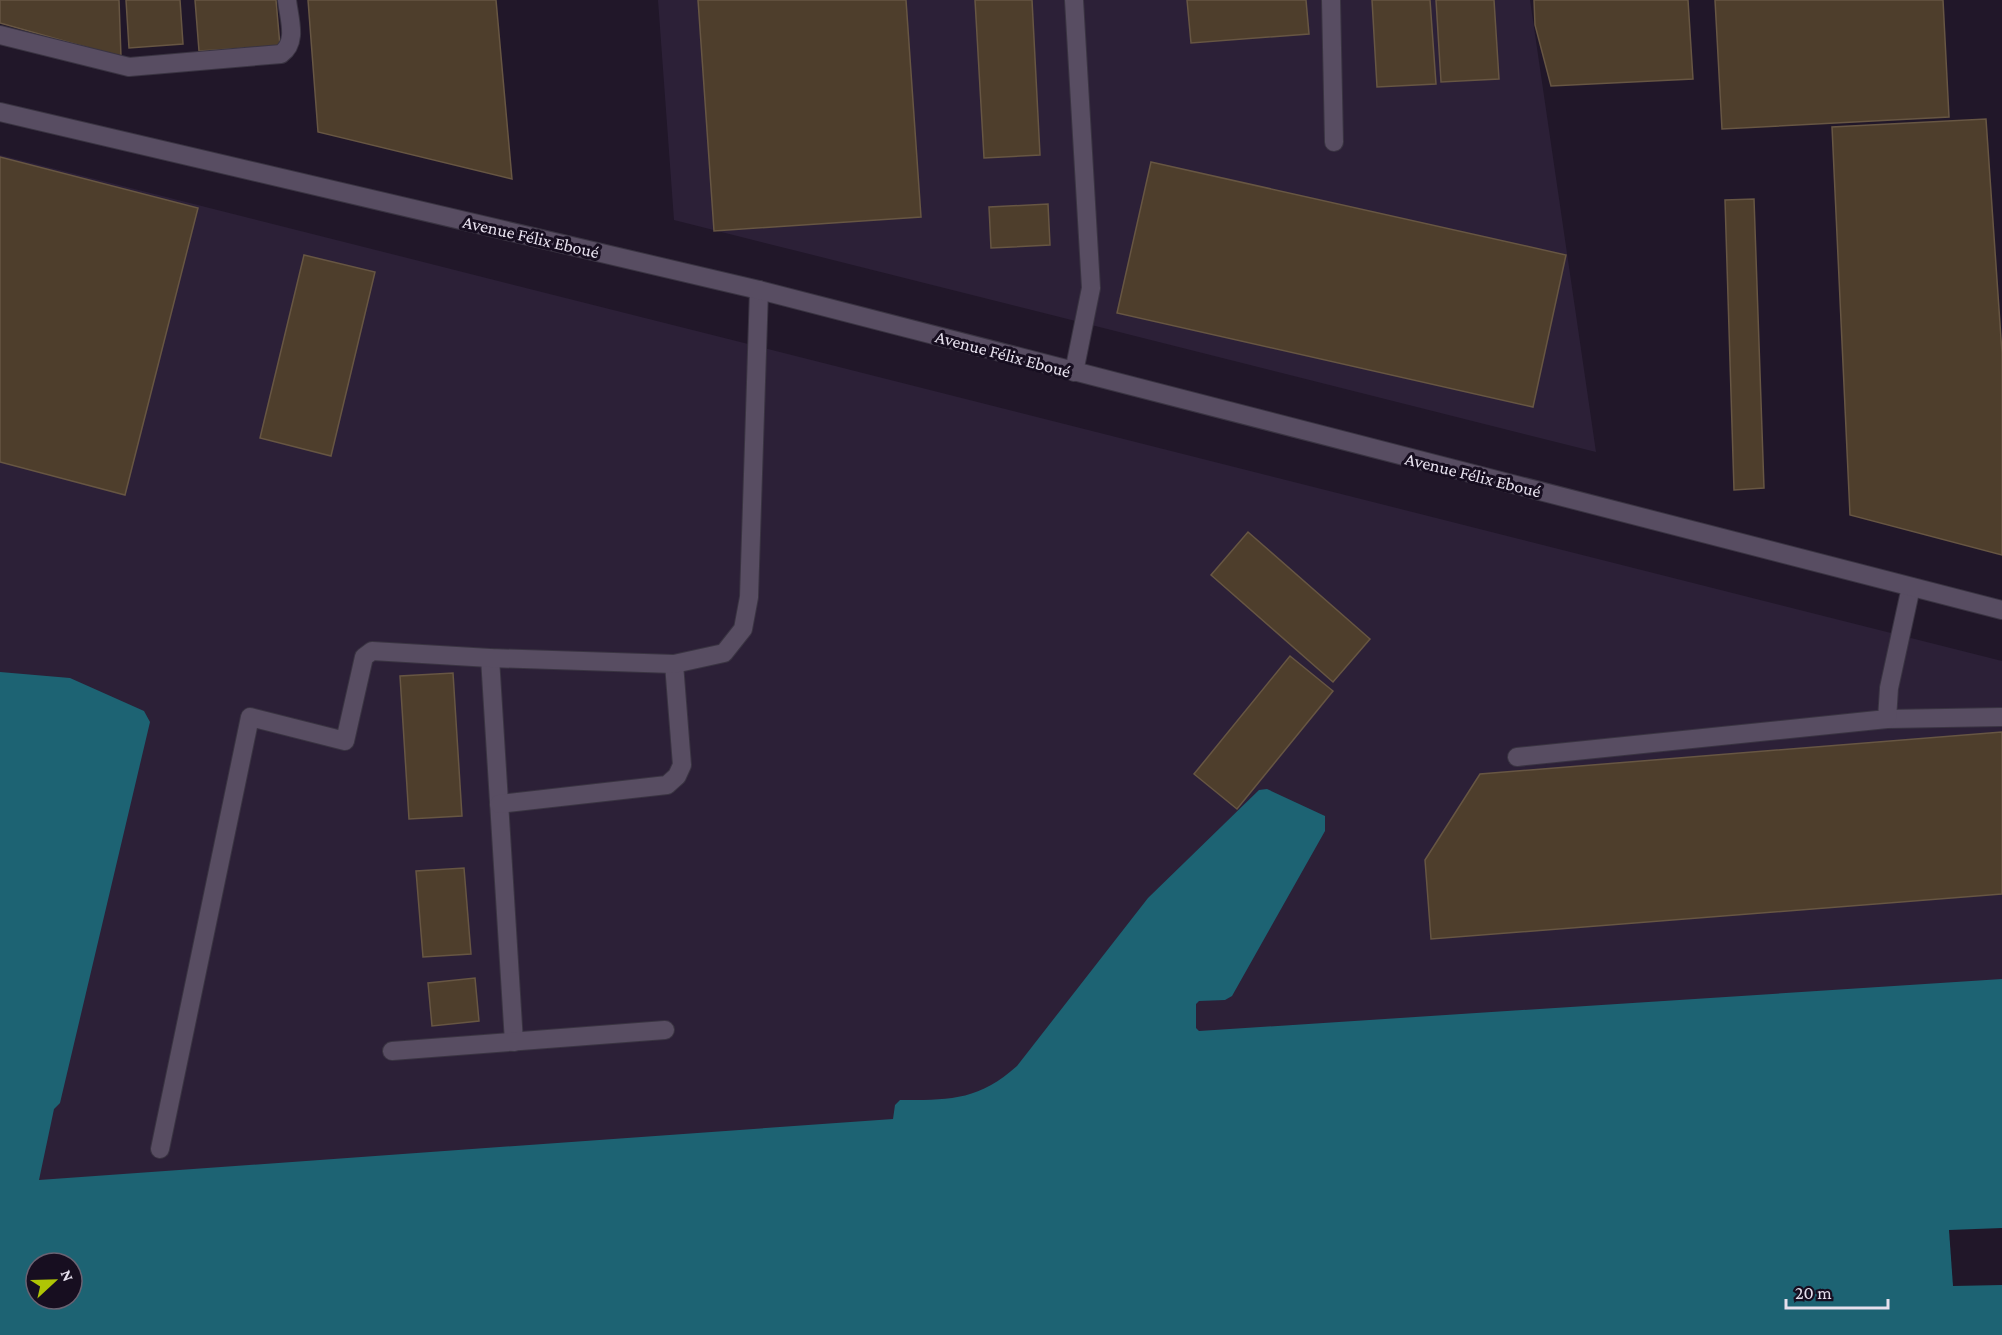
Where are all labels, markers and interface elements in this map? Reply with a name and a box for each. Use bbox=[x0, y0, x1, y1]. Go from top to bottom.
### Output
street label: Avenue Félix Eboué bbox=[461, 212, 601, 262]
street label: Avenue Félix Eboué bbox=[933, 326, 1073, 382]
street label: Avenue Félix Eboué bbox=[1403, 448, 1543, 502]
north arrow bbox=[24, 1251, 84, 1311]
text: N bbox=[58, 1267, 77, 1284]
scale bar bbox=[1786, 1272, 1888, 1310]
text: 20 m bbox=[1795, 1283, 1832, 1303]

